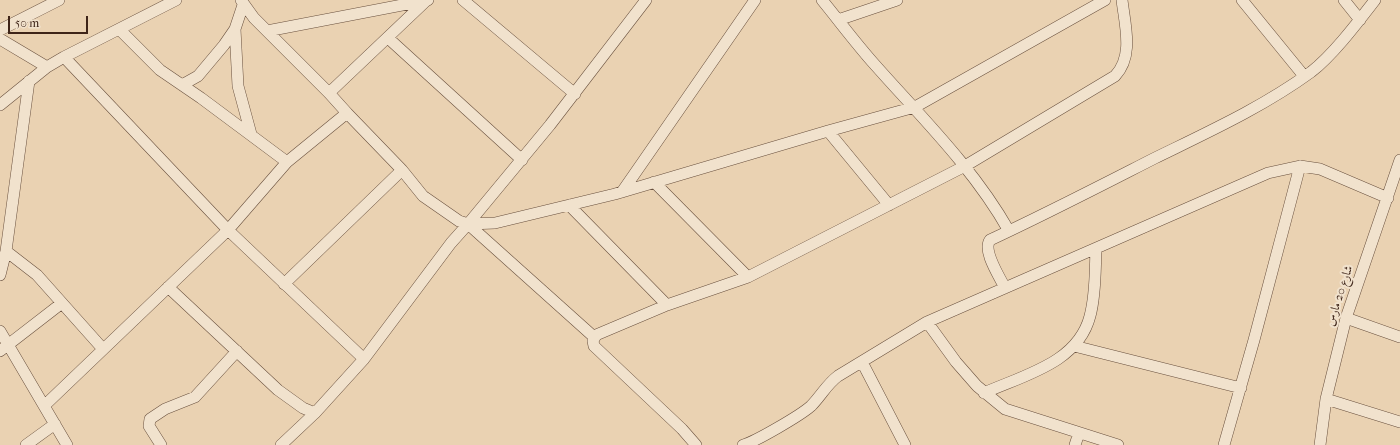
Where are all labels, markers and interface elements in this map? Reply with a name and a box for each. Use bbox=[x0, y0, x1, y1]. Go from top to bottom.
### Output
scale bar bbox=[10, 8, 90, 34]
text: 50 m bbox=[15, 16, 39, 30]
street label: شارع 20 مارس bbox=[1323, 264, 1357, 328]

